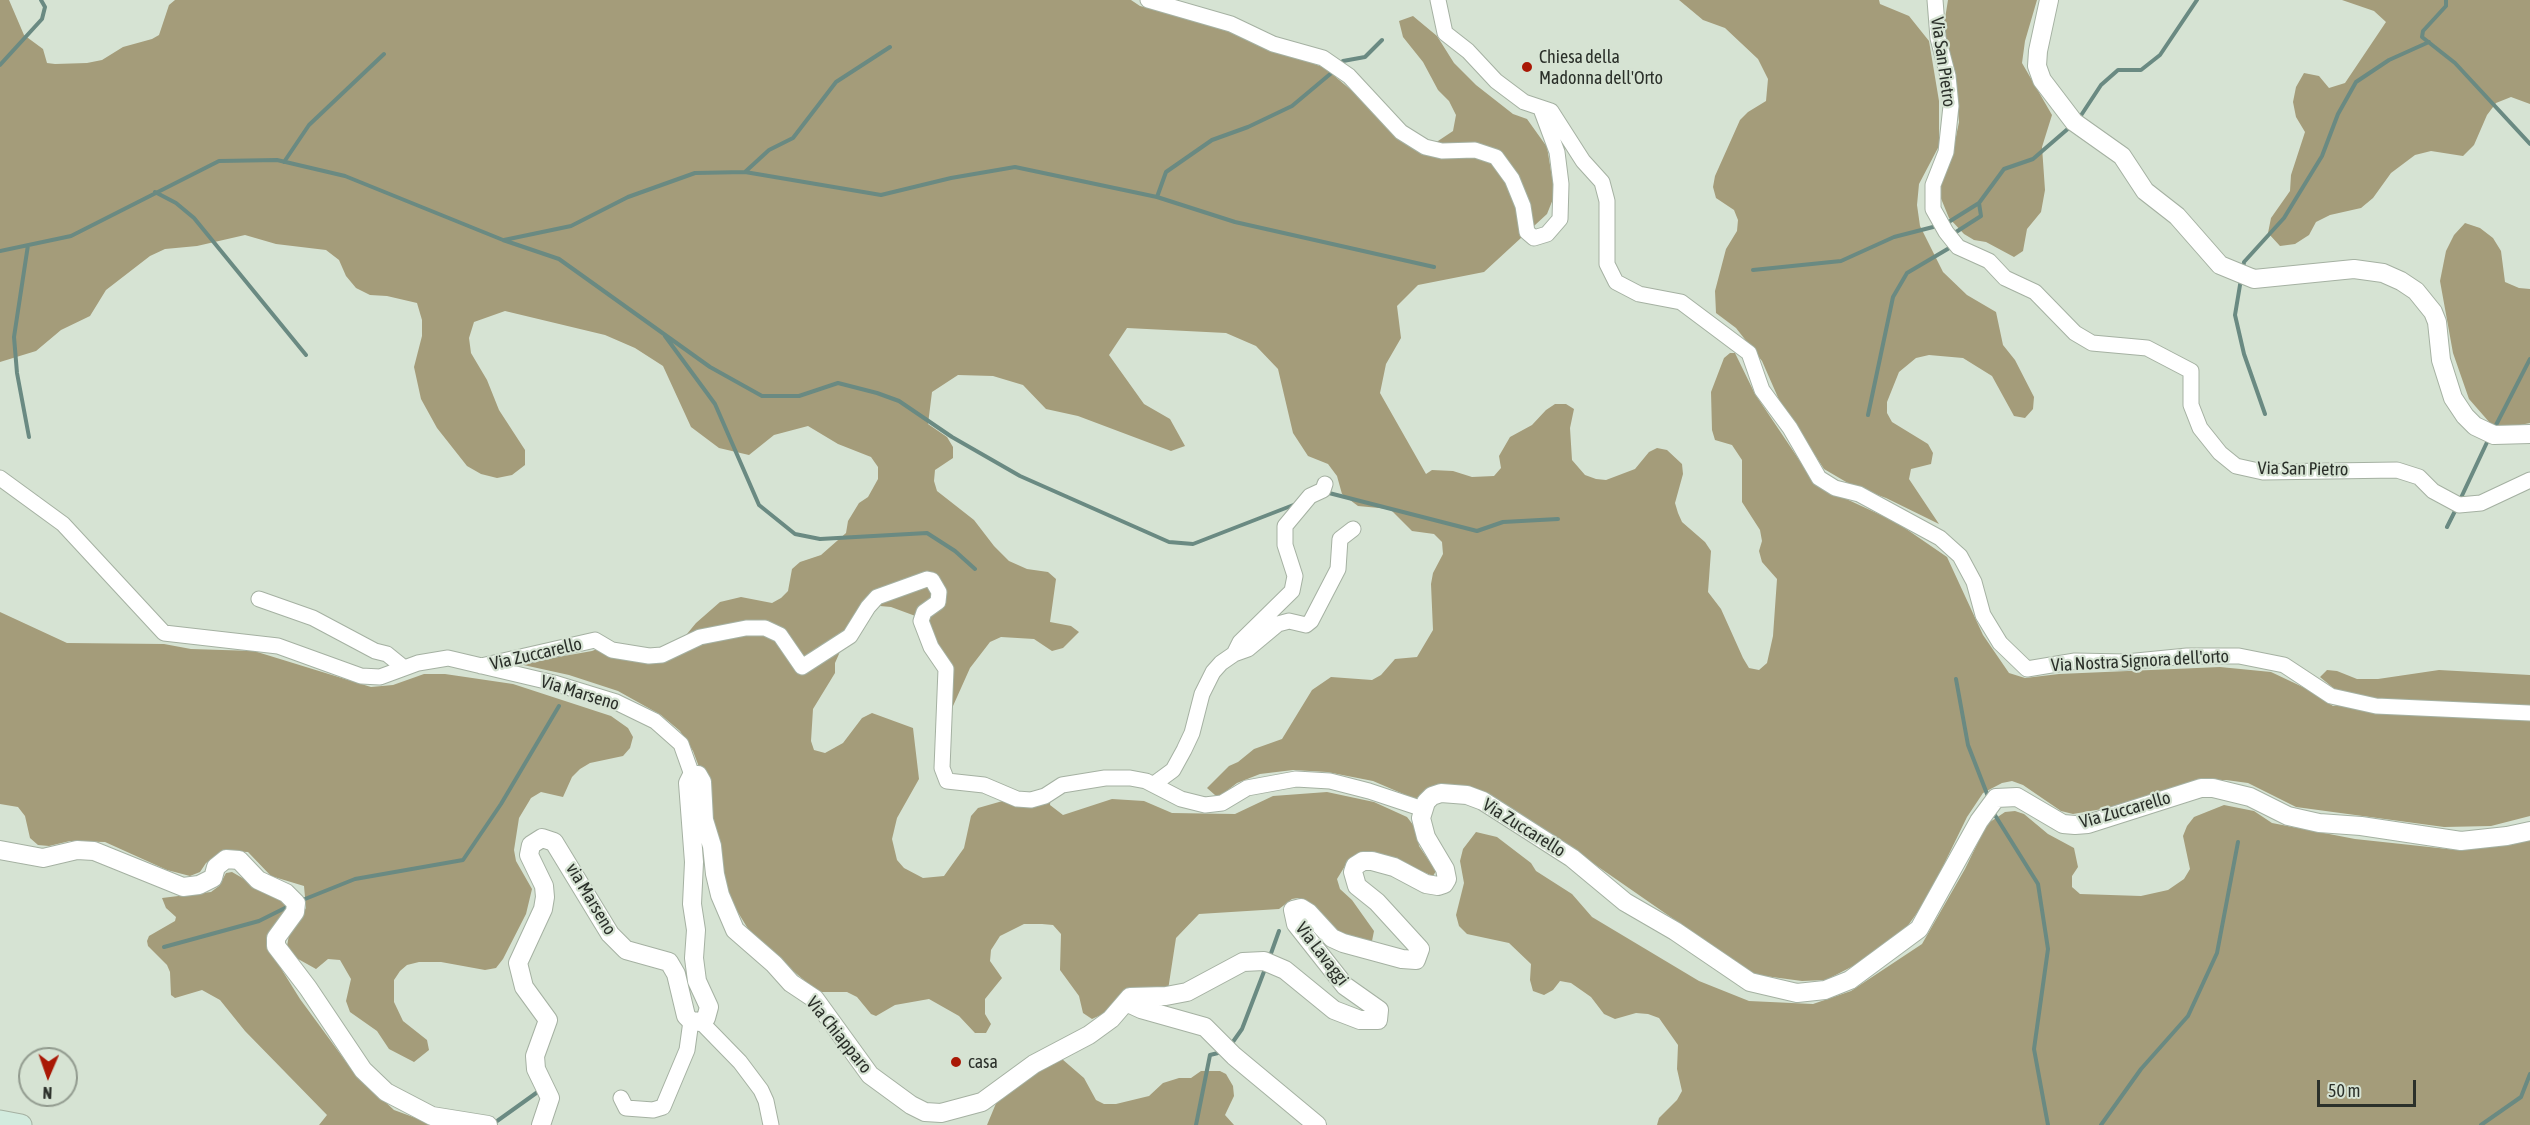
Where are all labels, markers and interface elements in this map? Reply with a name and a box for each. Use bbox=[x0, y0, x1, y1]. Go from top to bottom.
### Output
street label: Via San Pietro bbox=[1926, 16, 1960, 108]
place label: Chiesa della Madonna dell'Orto bbox=[1539, 46, 1663, 88]
marker: Chiesa della Madonna dell'Orto bbox=[1520, 60, 1534, 74]
street label: Via San Pietro bbox=[2257, 457, 2349, 481]
street label: Via Zuccarello bbox=[488, 633, 584, 675]
street label: Via Nostra Signora dell'orto bbox=[2050, 646, 2230, 676]
street label: Via Marseno bbox=[538, 671, 622, 715]
street label: Via Zuccarello bbox=[2077, 787, 2173, 833]
street label: Via Zuccarello bbox=[1479, 794, 1569, 862]
street label: via Marseno bbox=[561, 859, 621, 939]
street label: Via Lavaggi bbox=[1291, 918, 1353, 990]
street label: Via Chiapparo bbox=[802, 992, 876, 1078]
north arrow bbox=[18, 1047, 78, 1107]
place label: casa bbox=[968, 1051, 998, 1073]
marker: casa bbox=[949, 1055, 963, 1069]
scale bar bbox=[2320, 1068, 2419, 1106]
text: 50 m bbox=[2328, 1080, 2360, 1101]
text: N bbox=[42, 1084, 52, 1102]

